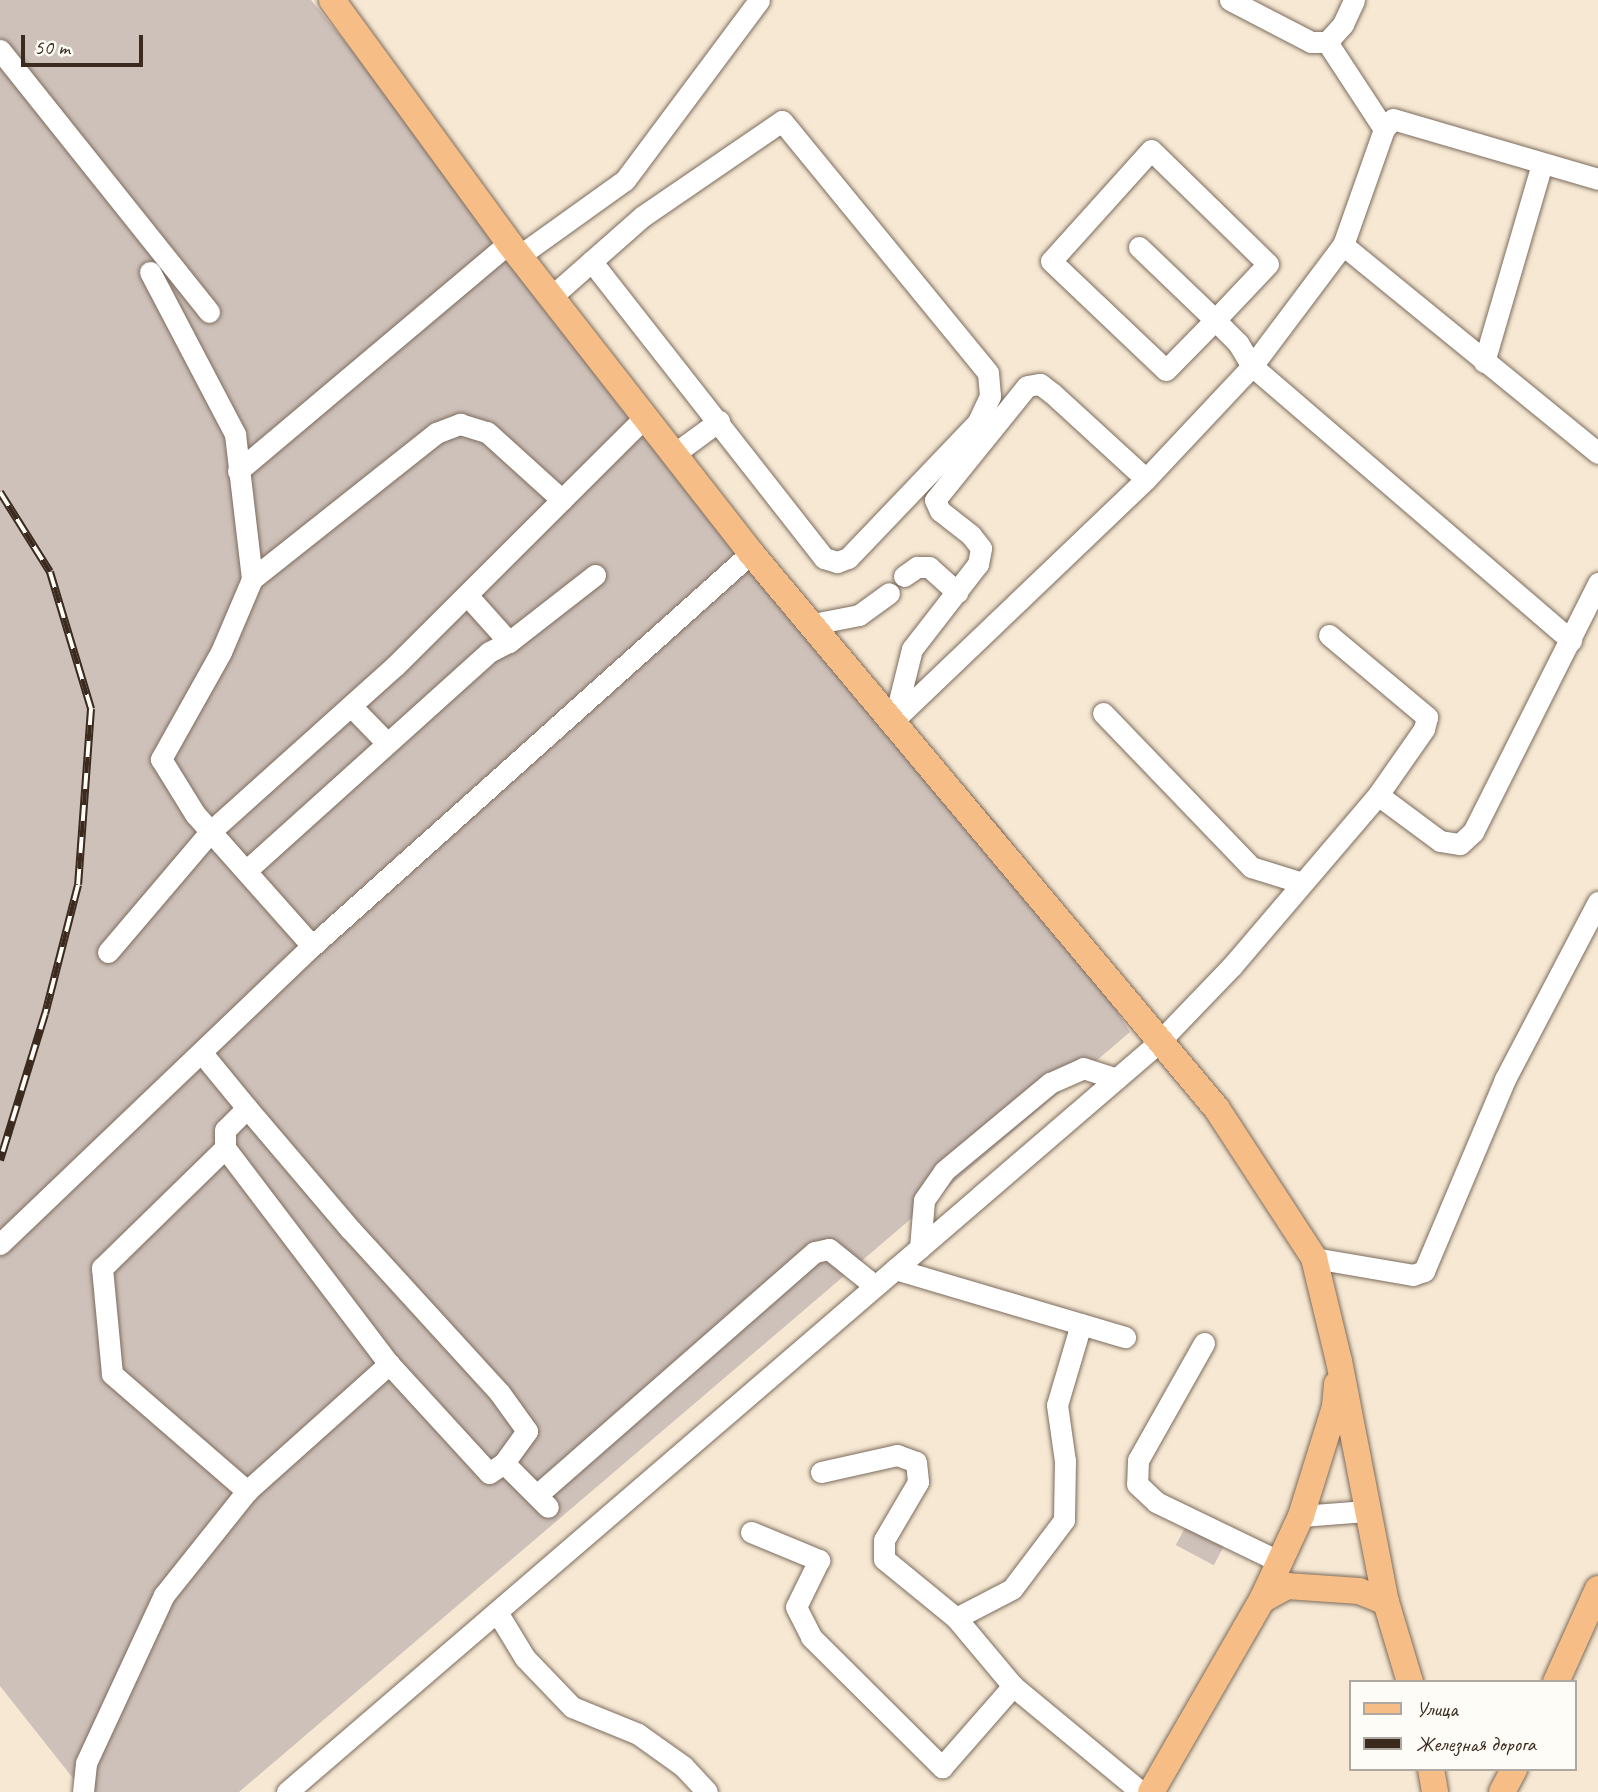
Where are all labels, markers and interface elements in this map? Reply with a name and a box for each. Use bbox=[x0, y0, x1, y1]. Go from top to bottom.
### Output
scale bar bbox=[24, 21, 147, 65]
text: 50 m bbox=[34, 34, 70, 60]
legend bbox=[1350, 1680, 1577, 1771]
text: Улица bbox=[1416, 1696, 1458, 1722]
text: Железная дорога bbox=[1416, 1731, 1536, 1757]

